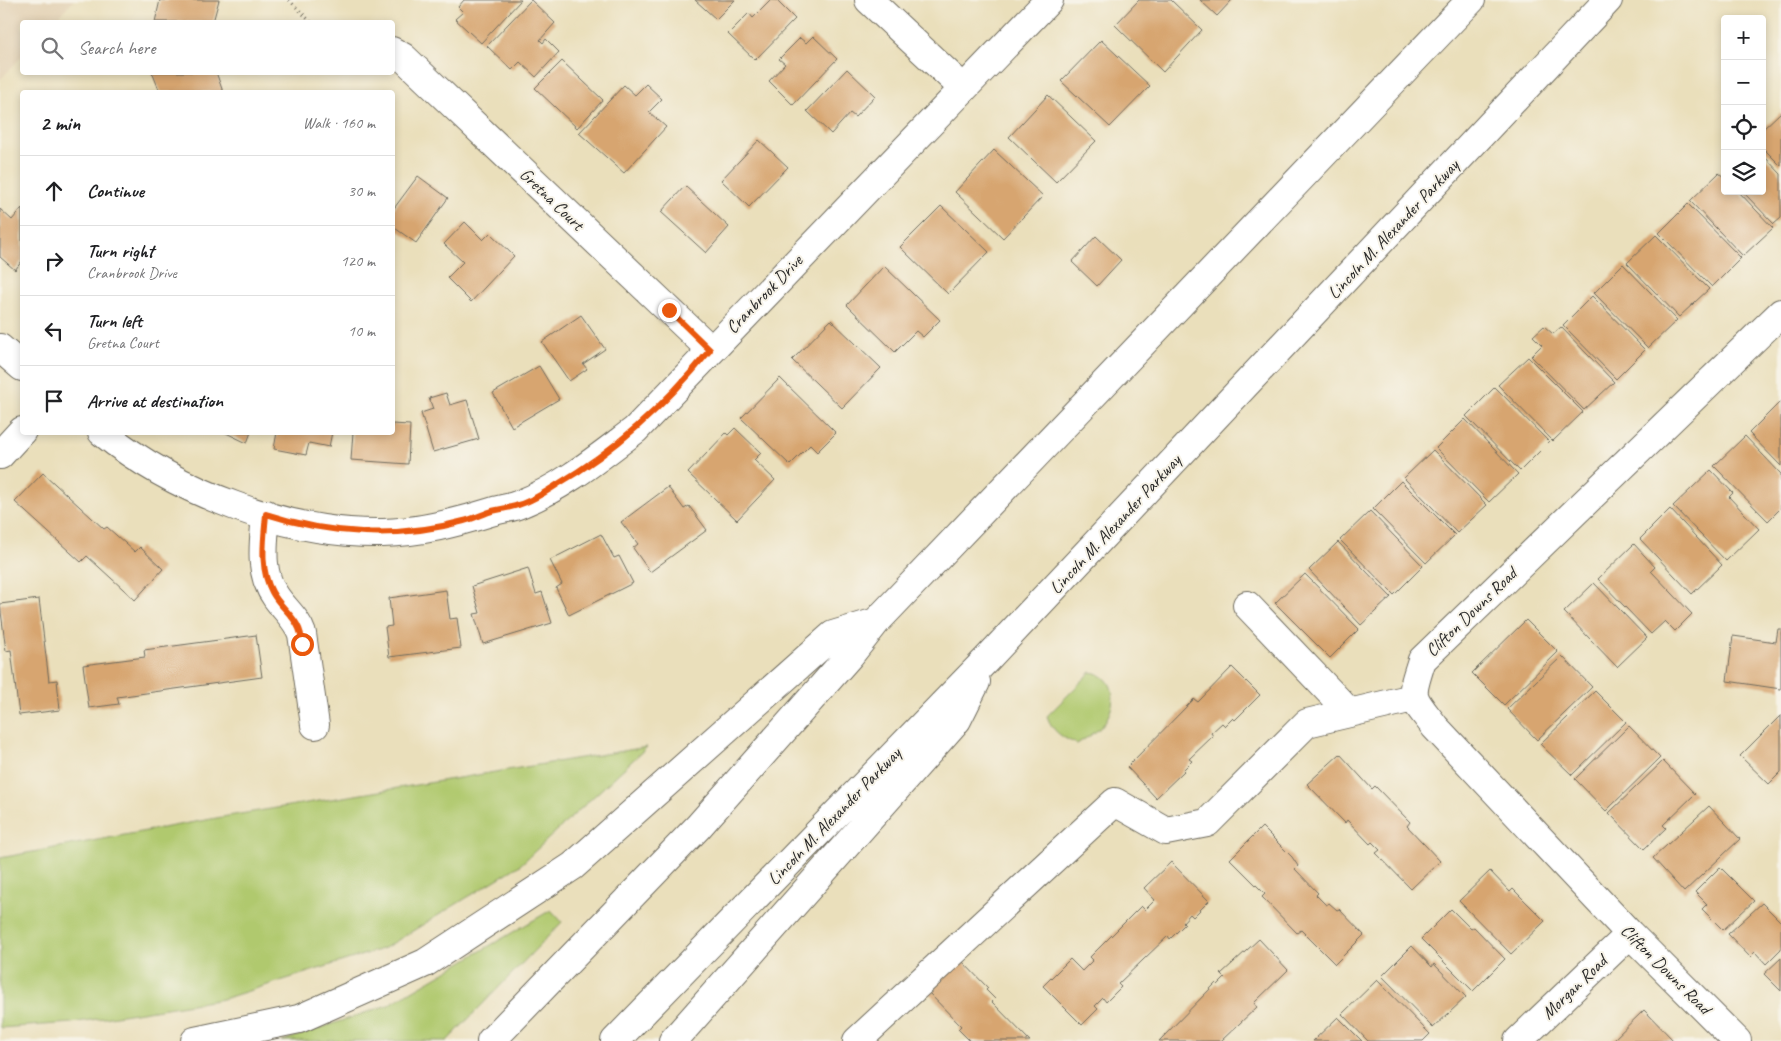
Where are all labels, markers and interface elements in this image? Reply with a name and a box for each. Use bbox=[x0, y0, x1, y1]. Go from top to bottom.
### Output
map controls bbox=[1721, 15, 1766, 195]
button: + bbox=[1721, 15, 1766, 60]
search box bbox=[20, 20, 395, 75]
icon: search bbox=[38, 34, 66, 62]
text: Search here bbox=[78, 36, 155, 60]
button: − bbox=[1721, 60, 1766, 105]
button: locate bbox=[1721, 105, 1766, 150]
text: 2 min bbox=[40, 110, 80, 136]
text: Walk · 160 m bbox=[303, 113, 375, 133]
button: layers bbox=[1721, 150, 1766, 195]
street label: Lincoln M. Alexander Parkway bbox=[1323, 153, 1465, 303]
street label: Gretna Court bbox=[515, 163, 590, 236]
icon: ahead bbox=[40, 177, 68, 205]
text: Continue bbox=[87, 179, 144, 203]
text: 30 m bbox=[348, 181, 375, 201]
text: Turn right bbox=[87, 239, 154, 263]
icon: right bbox=[40, 247, 68, 275]
street label: Cranbrook Drive bbox=[721, 249, 808, 338]
text: 120 m bbox=[341, 251, 375, 271]
text: Cranbrook Drive bbox=[87, 263, 177, 283]
route end bbox=[658, 299, 681, 322]
text: Turn left bbox=[87, 309, 142, 333]
icon: left bbox=[40, 317, 68, 345]
text: 10 m bbox=[348, 321, 375, 341]
text: Gretna Court bbox=[87, 333, 159, 353]
icon: arrive bbox=[40, 387, 68, 415]
text: Arrive at destination bbox=[87, 389, 223, 413]
street label: Lincoln M. Alexander Parkway bbox=[1045, 448, 1187, 598]
street label: Clifton Downs Road bbox=[1421, 561, 1523, 661]
route start bbox=[291, 633, 314, 656]
street label: Lincoln M. Alexander Parkway bbox=[763, 741, 907, 889]
street label: Clifton Downs Road bbox=[1616, 919, 1718, 1021]
street label: Morgan Road bbox=[1537, 948, 1613, 1024]

